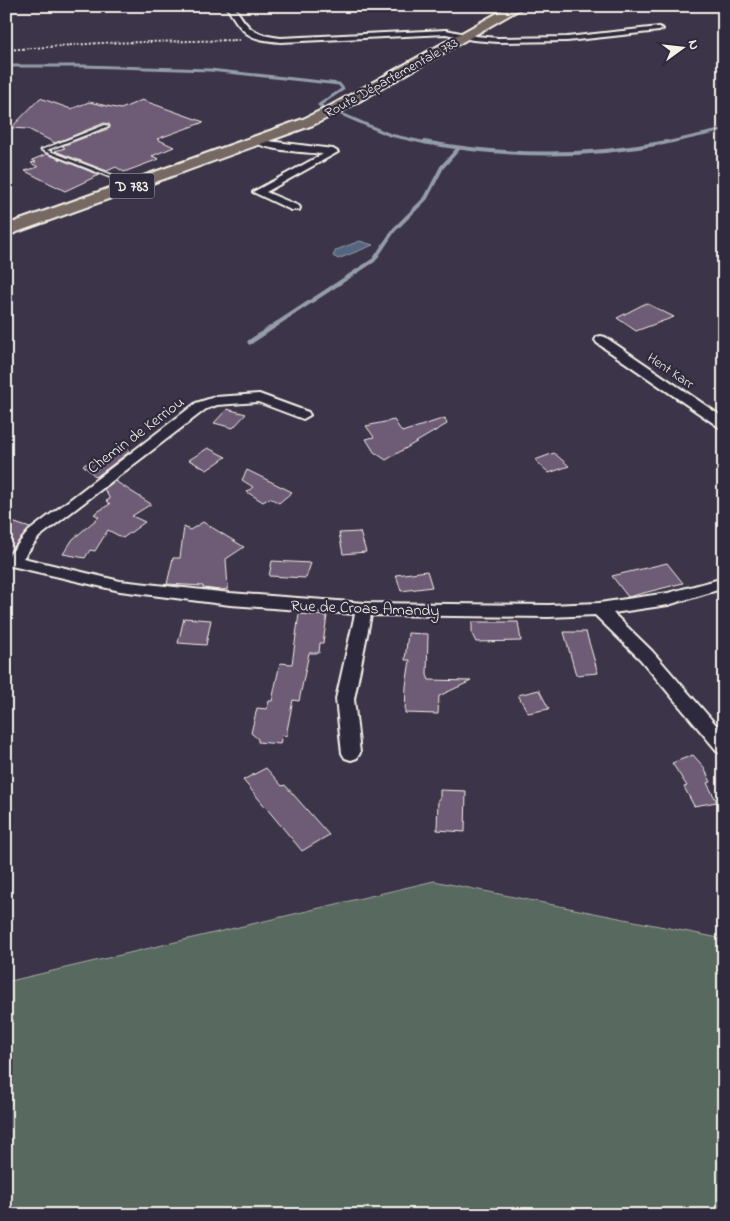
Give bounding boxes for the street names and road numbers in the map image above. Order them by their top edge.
street label: Route Départementale 783 [321,33,462,124]
road number: D 783 [110,174,154,198]
street label: Hent Karr [643,348,698,395]
street label: Chemin de Kerriou [83,391,190,480]
street label: Rue de Croas Amandy [290,594,440,624]

